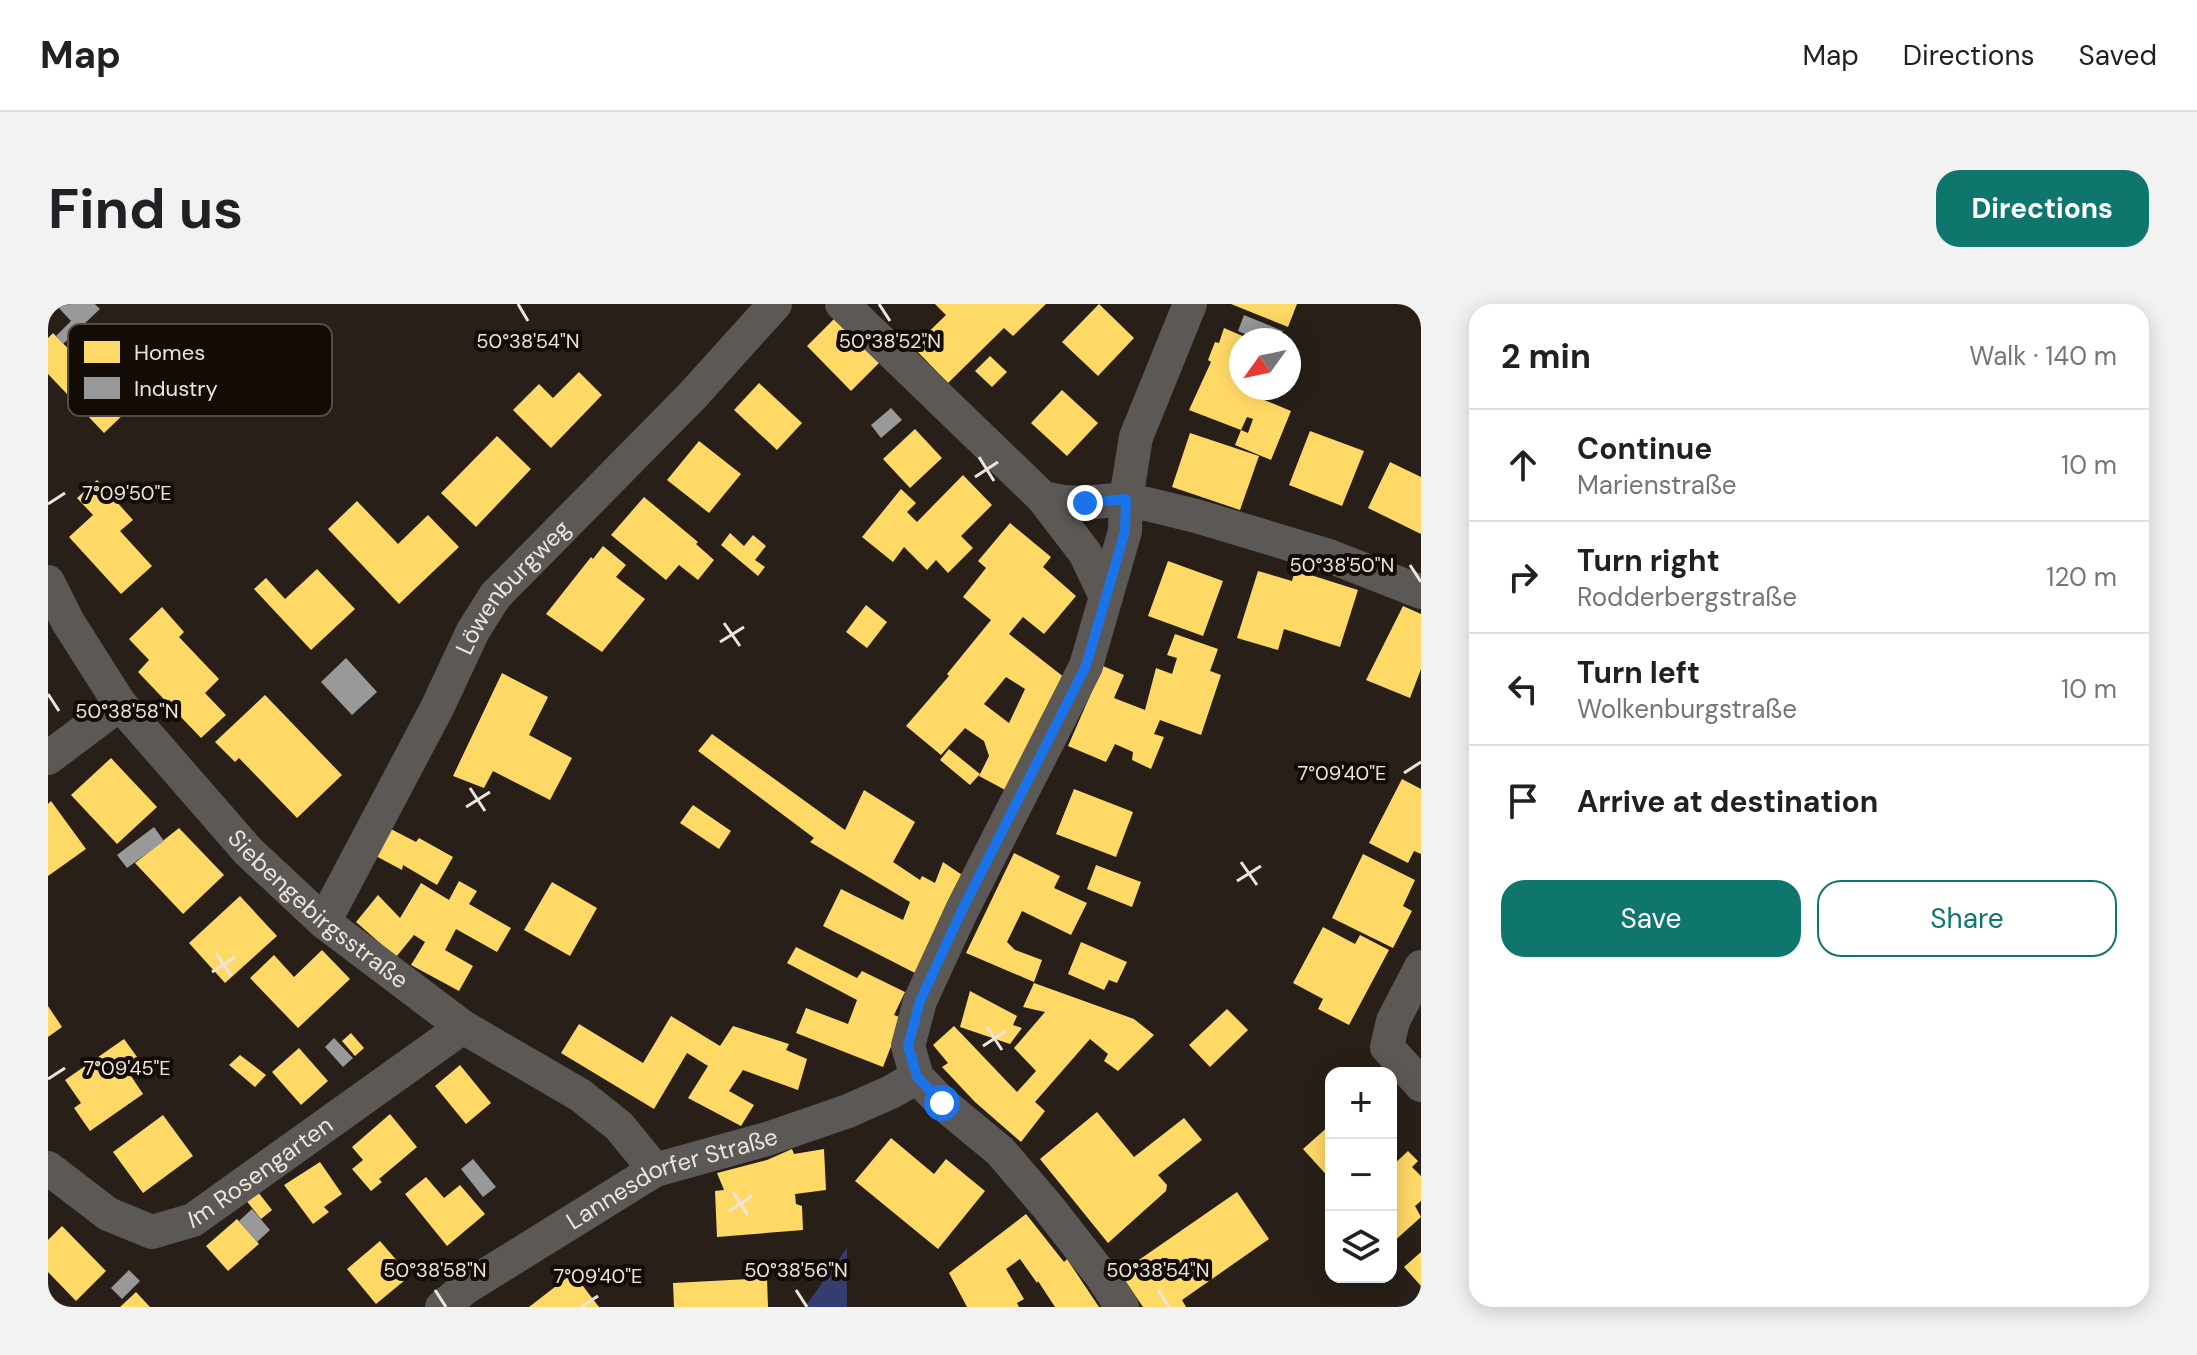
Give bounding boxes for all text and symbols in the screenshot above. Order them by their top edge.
text: Map [40,30,121,80]
text: Map [1802,37,1859,74]
text: Directions [1903,37,2035,74]
text: Saved [2079,37,2157,74]
button: Directions [1936,170,2149,247]
text: Find us [48,172,243,245]
legend [68,324,332,416]
text: 50°38'54"N [476,328,580,354]
text: 50°38'52"N [839,328,941,354]
north arrow [1229,328,1301,400]
text: 2 min [1501,334,1591,379]
text: Homes [134,338,205,367]
text: Walk · 140 m [1969,339,2117,373]
text: Industry [134,374,218,403]
text: Continue [1577,429,1712,468]
icon: ahead [1501,443,1545,487]
text: 10 m [2061,448,2117,482]
text: Marienstraße [1577,468,1737,502]
text: 7°09'50"E [82,480,172,506]
route end [1067,485,1103,521]
street label: Löwenburgweg [448,513,577,659]
text: Turn right [1577,541,1720,580]
text: 50°38'50"N [1290,552,1394,578]
icon: right [1501,555,1545,599]
text: 120 m [2046,560,2117,594]
text: Rodderbergstraße [1577,580,1797,614]
text: Turn left [1577,653,1700,692]
icon: left [1501,667,1545,711]
text: 10 m [2061,672,2117,706]
text: Wolkenburgstraße [1577,692,1797,726]
text: 50°38'58"N [75,698,179,724]
text: 7°09'40"E [1298,760,1386,786]
icon: arrive [1501,779,1545,823]
text: Arrive at destination [1577,782,1878,821]
street label: Siebengebirgsstraße [221,823,415,995]
button: Save [1501,880,1801,957]
button: Share [1817,880,2117,957]
text: 7°09'45"E [83,1055,171,1081]
map controls [1325,1067,1397,1283]
button: + [1325,1067,1397,1139]
route start [924,1085,960,1121]
street label: Im Rosengarten [185,1109,339,1236]
street label: Lannesdorfer Straße [560,1120,782,1236]
button: − [1325,1139,1397,1211]
button: layers [1325,1211,1397,1283]
text: 50°38'58"N [383,1257,487,1283]
text: 50°38'56"N [744,1257,848,1283]
text: 50°38'54"N [1106,1257,1210,1283]
text: 7°09'40"E [554,1263,642,1289]

